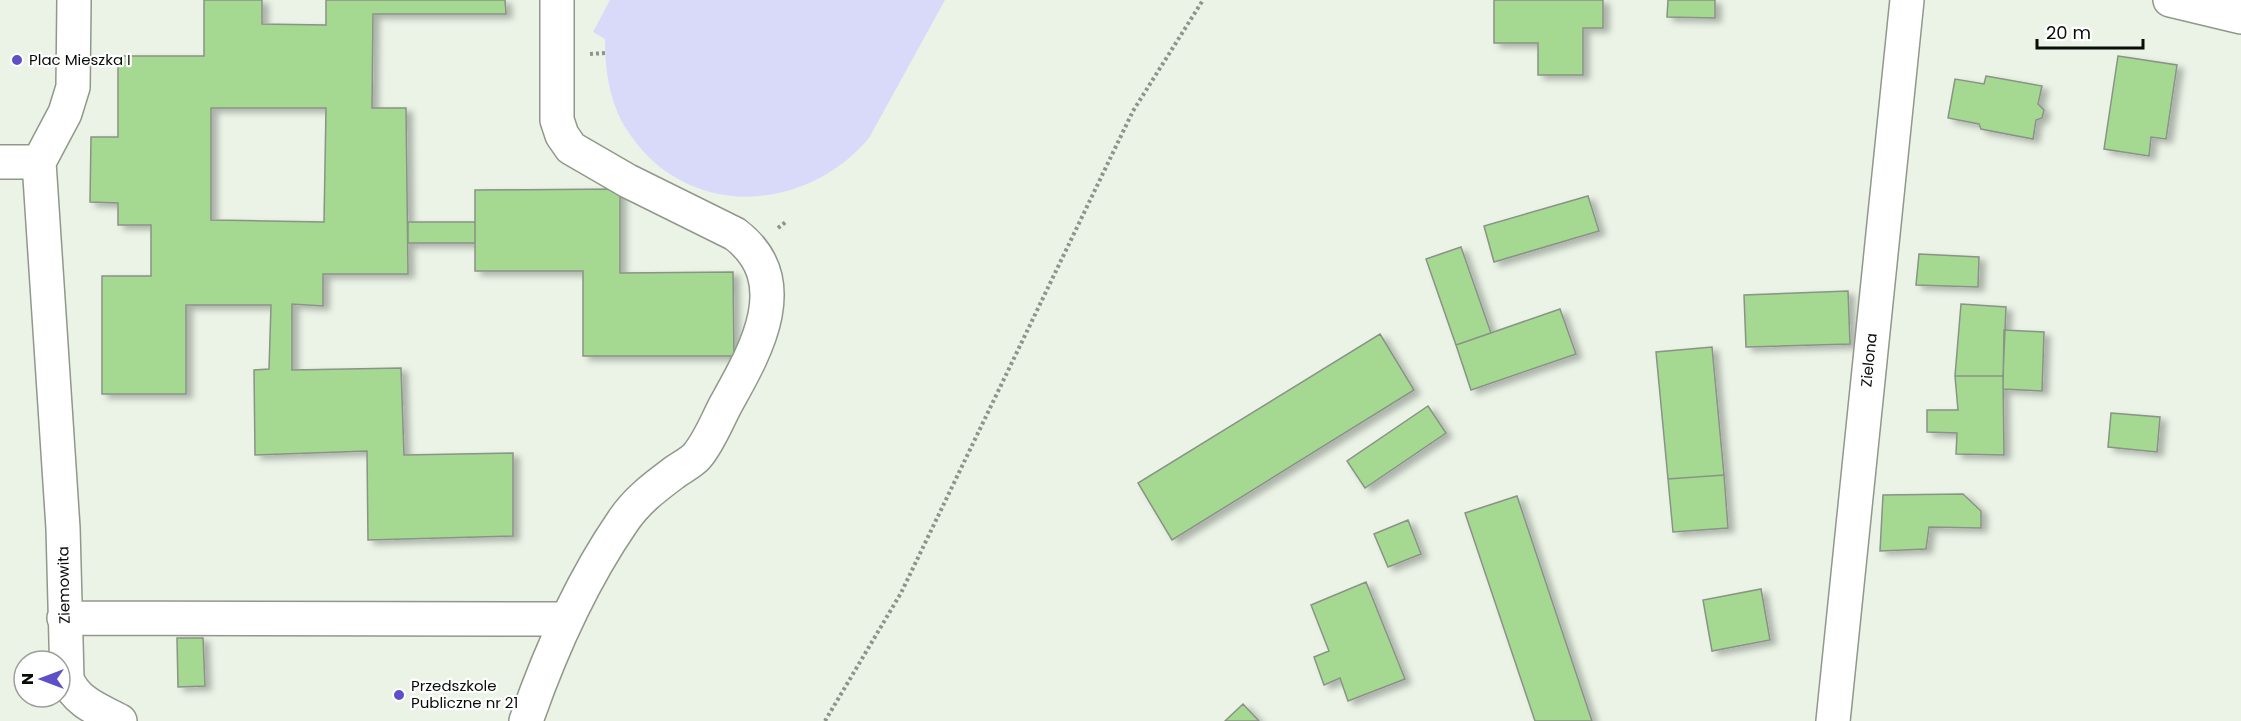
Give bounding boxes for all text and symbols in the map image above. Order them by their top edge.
scale bar [2037,12,2144,50]
text: 20 m [2046,20,2091,45]
place label: Plac Mieszka I [29,49,131,70]
marker: Plac Mieszka I [10,53,24,67]
street label: Zielona [1855,332,1882,388]
street label: Ziemowita [52,546,75,624]
north arrow [12,649,72,709]
text: N [16,673,39,685]
place label: Przedszkole Publiczne nr 21 [411,675,518,713]
marker: Przedszkole Publiczne nr 21 [392,688,406,702]

